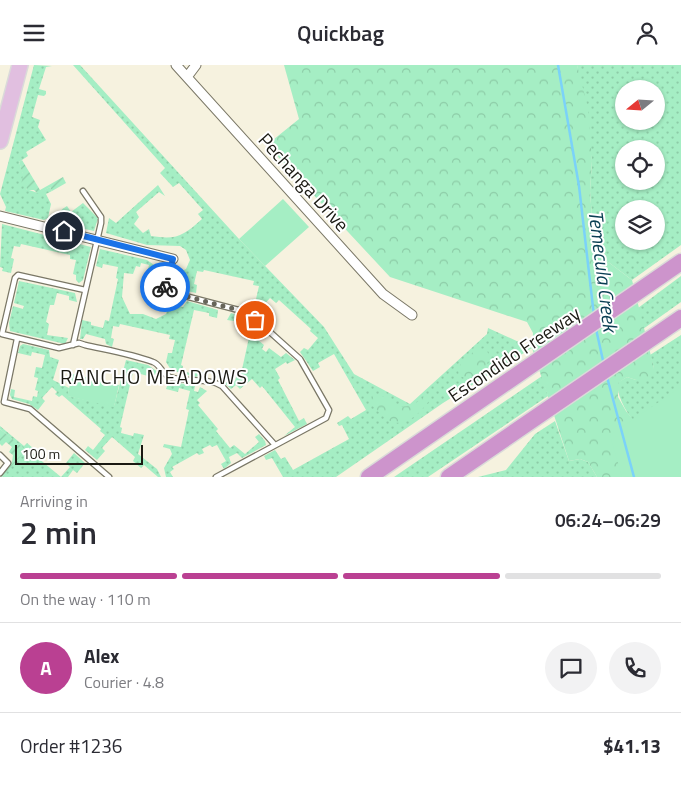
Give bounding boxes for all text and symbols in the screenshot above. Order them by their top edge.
text: Quickbag [297,16,384,50]
icon: menu [20,19,48,47]
icon: person [633,19,661,47]
north arrow [615,80,665,130]
map controls [615,80,665,250]
street label: Pechanga Drive [252,126,357,237]
button: locate [615,140,665,190]
button: layers [615,200,665,250]
water label: Temecula Creek [581,208,627,335]
pin [43,210,85,252]
icon: home [50,217,78,245]
courier [140,262,190,312]
icon: bike [151,273,179,301]
street label: Escondido Freeway [442,298,586,409]
pin [234,299,276,341]
icon: bag [241,306,269,334]
district label: RANCHO MEADOWS [60,361,248,392]
scale bar [15,442,142,465]
text: 100 m [22,443,60,464]
text: Arriving in [20,489,88,513]
text: 06:24–06:29 [555,505,661,534]
text: 2 min [20,508,97,556]
text: On the way · 110 m [20,587,151,611]
text: Alex [84,641,119,670]
button: chat [545,642,597,694]
button: phone [609,642,661,694]
text: A [40,653,52,682]
text: Courier · 4.8 [84,670,164,694]
text: Order #1236 [20,731,122,760]
text: $41.13 [603,731,661,760]

